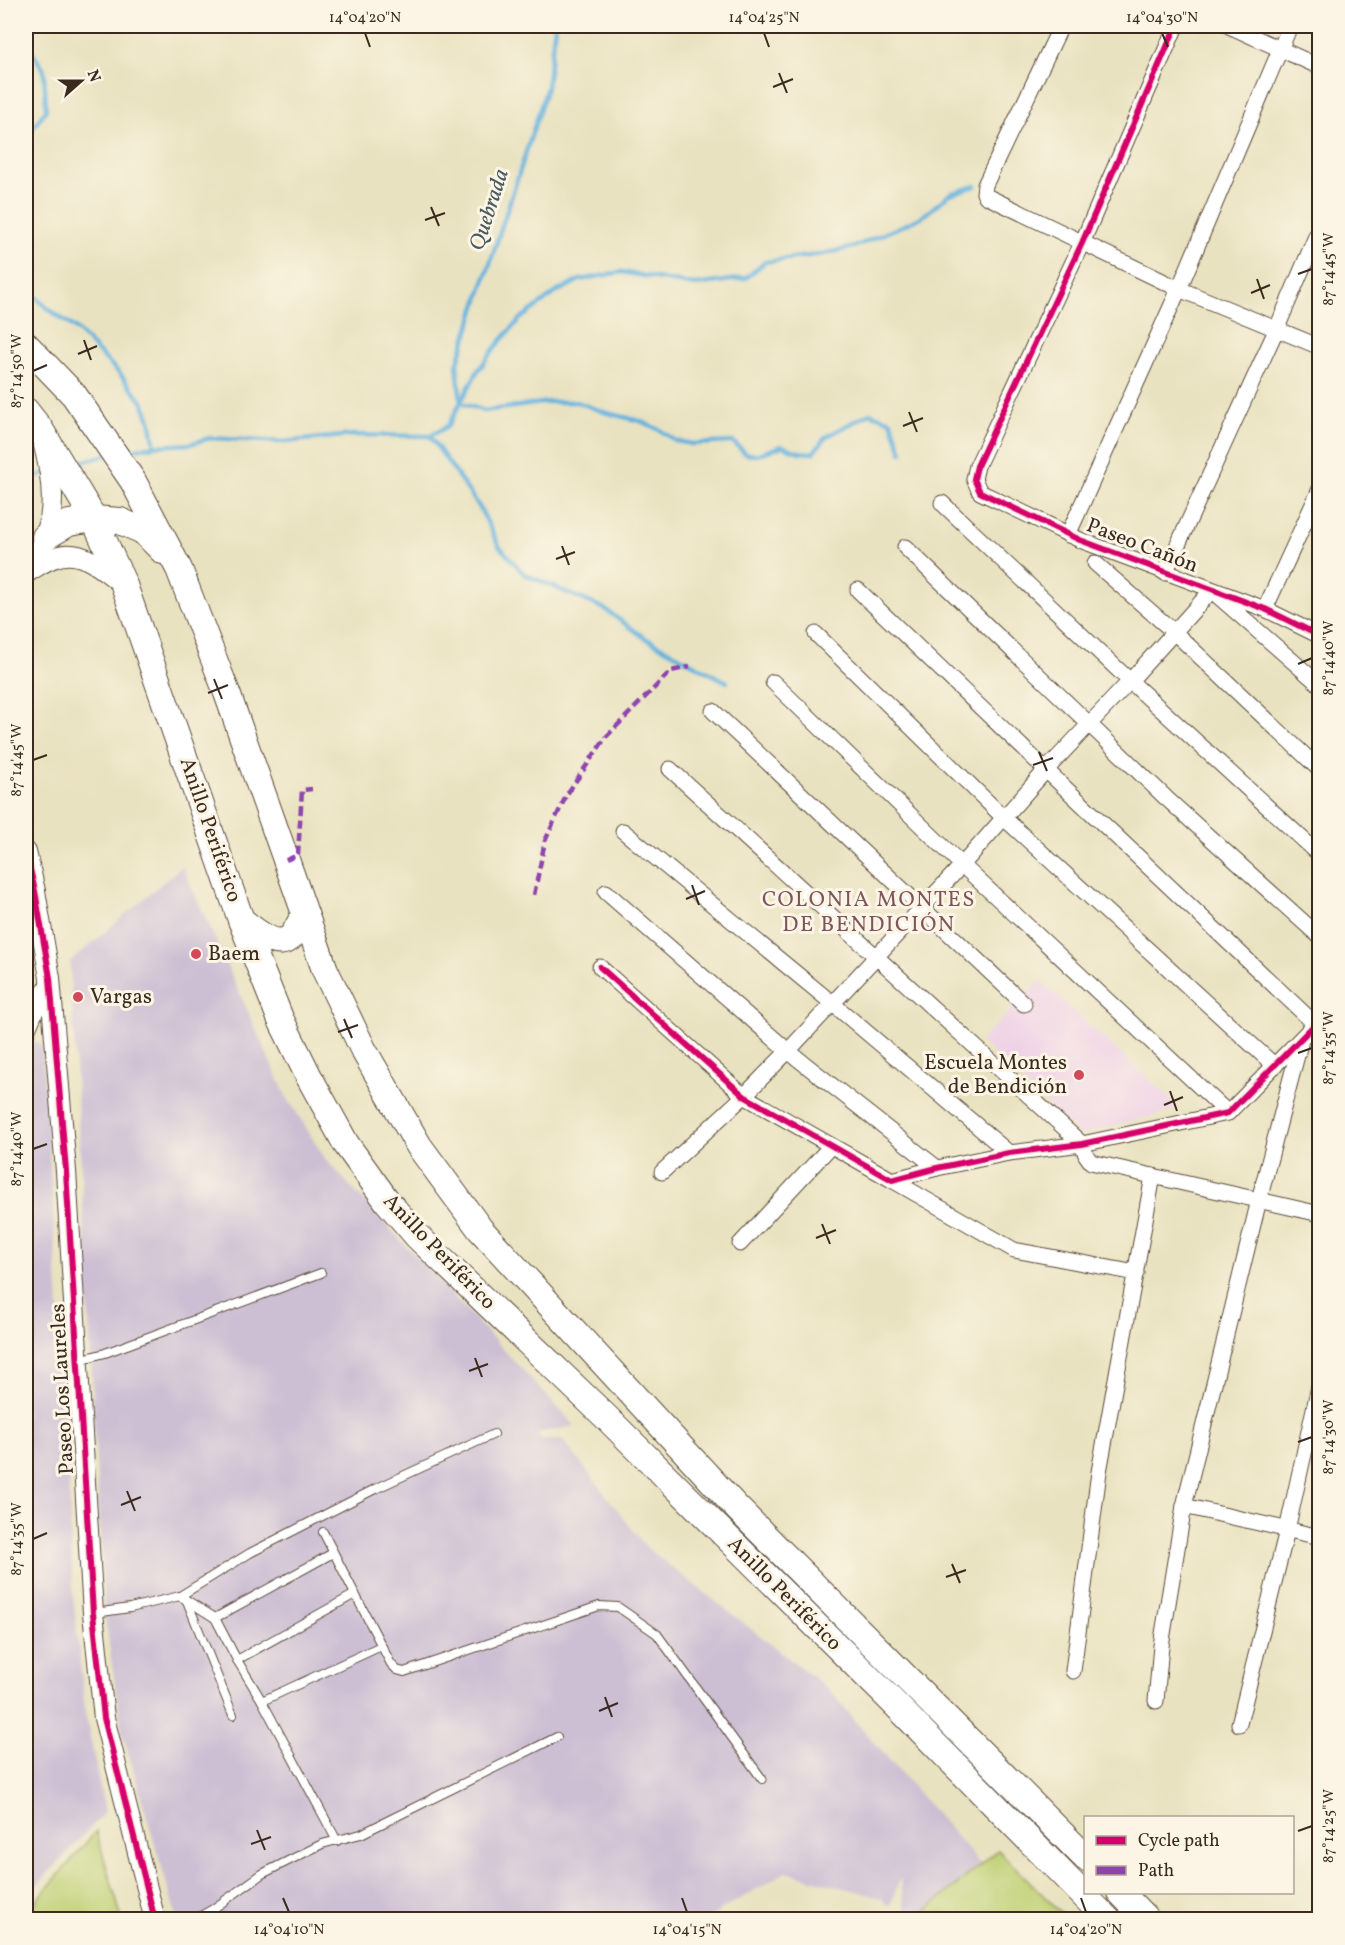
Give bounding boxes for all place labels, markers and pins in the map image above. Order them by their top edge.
place label: Baem [208,940,260,969]
marker: Baem [189,947,203,961]
place label: Vargas [90,983,152,1012]
marker: Vargas [71,990,85,1004]
place label: Escuela Montes de Bendición [924,1049,1067,1102]
marker: Escuela Montes de Bendición [1072,1068,1086,1082]

